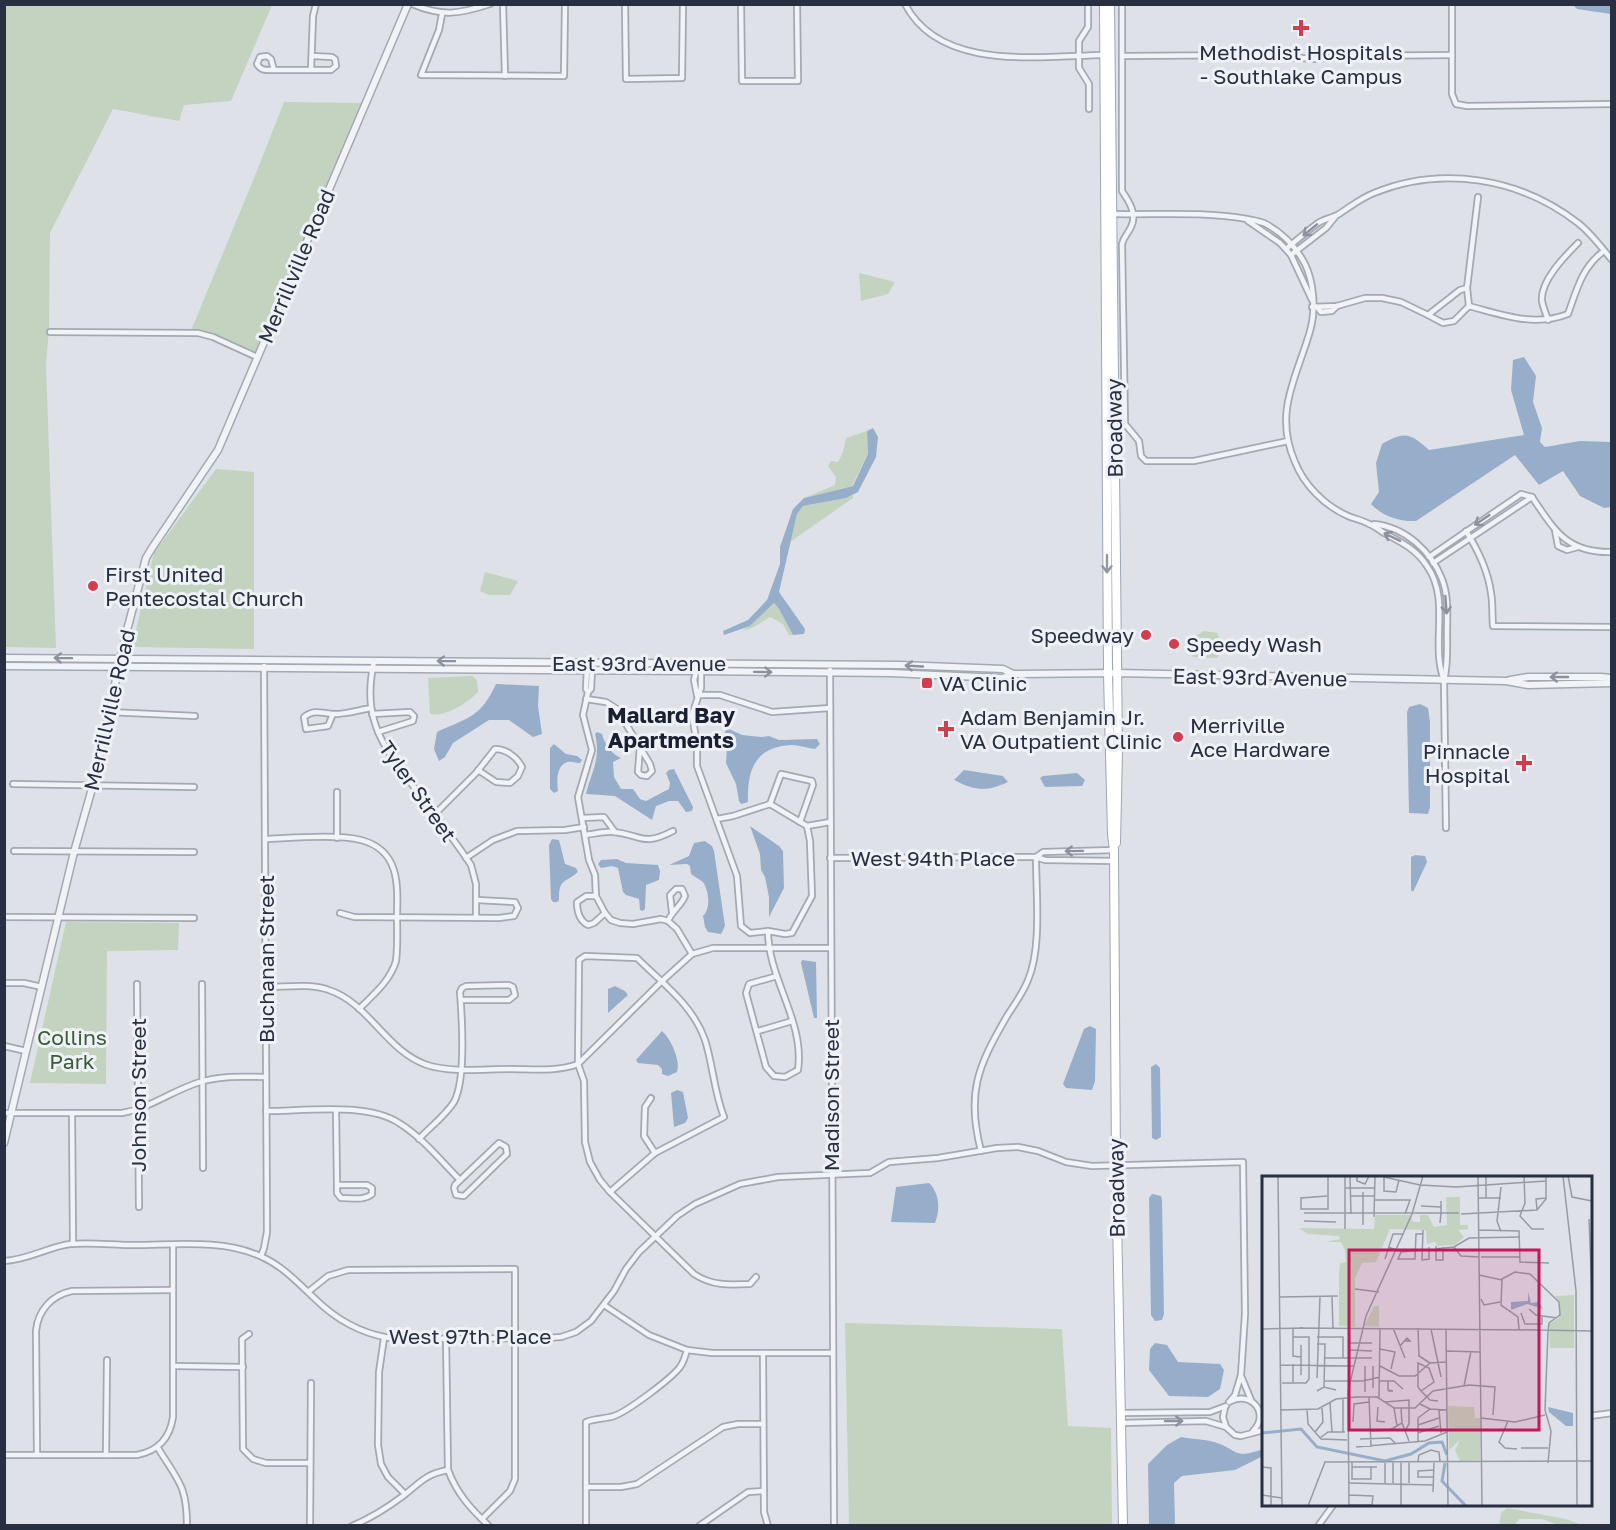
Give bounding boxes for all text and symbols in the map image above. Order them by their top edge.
marker: Methodist Hospitals - Southlake Campus [1292,19,1310,37]
place label: Methodist Hospitals - Southlake Campus [1199,39,1403,89]
street label: Merrillville Road [252,185,340,347]
one-way arrow [1303,223,1318,237]
street label: Broadway [1100,378,1128,478]
one-way arrow [1474,514,1491,526]
one-way arrow [1384,531,1402,543]
one-way arrow [1101,554,1113,574]
place label: First United Pentecostal Church [105,561,304,611]
marker: First United Pentecostal Church [86,579,100,593]
one-way arrow [1441,595,1452,615]
place label: Speedway [1031,622,1134,648]
street label: Merrillville Road [78,627,140,793]
marker: Speedway [1139,628,1153,642]
place label: Speedy Wash [1186,631,1322,657]
marker: Speedy Wash [1167,637,1181,651]
street label: East 93rd Avenue [552,650,726,676]
one-way arrow [53,653,73,664]
one-way arrow [437,655,457,667]
one-way arrow [905,660,925,671]
street label: East 93rd Avenue [1173,662,1347,692]
one-way arrow [753,666,773,678]
place label: VA Clinic [939,670,1027,696]
one-way arrow [1549,671,1569,683]
marker: VA Clinic [920,676,934,690]
district label: Mallard Bay Apartments [607,701,735,753]
place label: Adam Benjamin Jr. VA Outpatient Clinic [960,704,1162,754]
place label: Merriville Ace Hardware [1190,712,1330,762]
marker: Adam Benjamin Jr. VA Outpatient Clinic [937,720,955,738]
marker: Merriville Ace Hardware [1171,730,1185,744]
street label: Tyler Street [374,735,462,847]
place label: Pinnacle Hospital [1423,738,1510,788]
marker: Pinnacle Hospital [1515,754,1533,772]
street label: West 94th Place [851,845,1015,871]
one-way arrow [1065,845,1085,857]
street label: Buchanan Street [253,875,279,1043]
street label: Johnson Street [125,1018,151,1172]
street label: Madison Street [818,1019,844,1171]
park label: Collins Park [37,1024,107,1074]
street label: Broadway [1102,1138,1130,1238]
inset map [1262,1176,1592,1506]
street label: West 97th Place [389,1323,551,1349]
one-way arrow [1163,1415,1183,1427]

